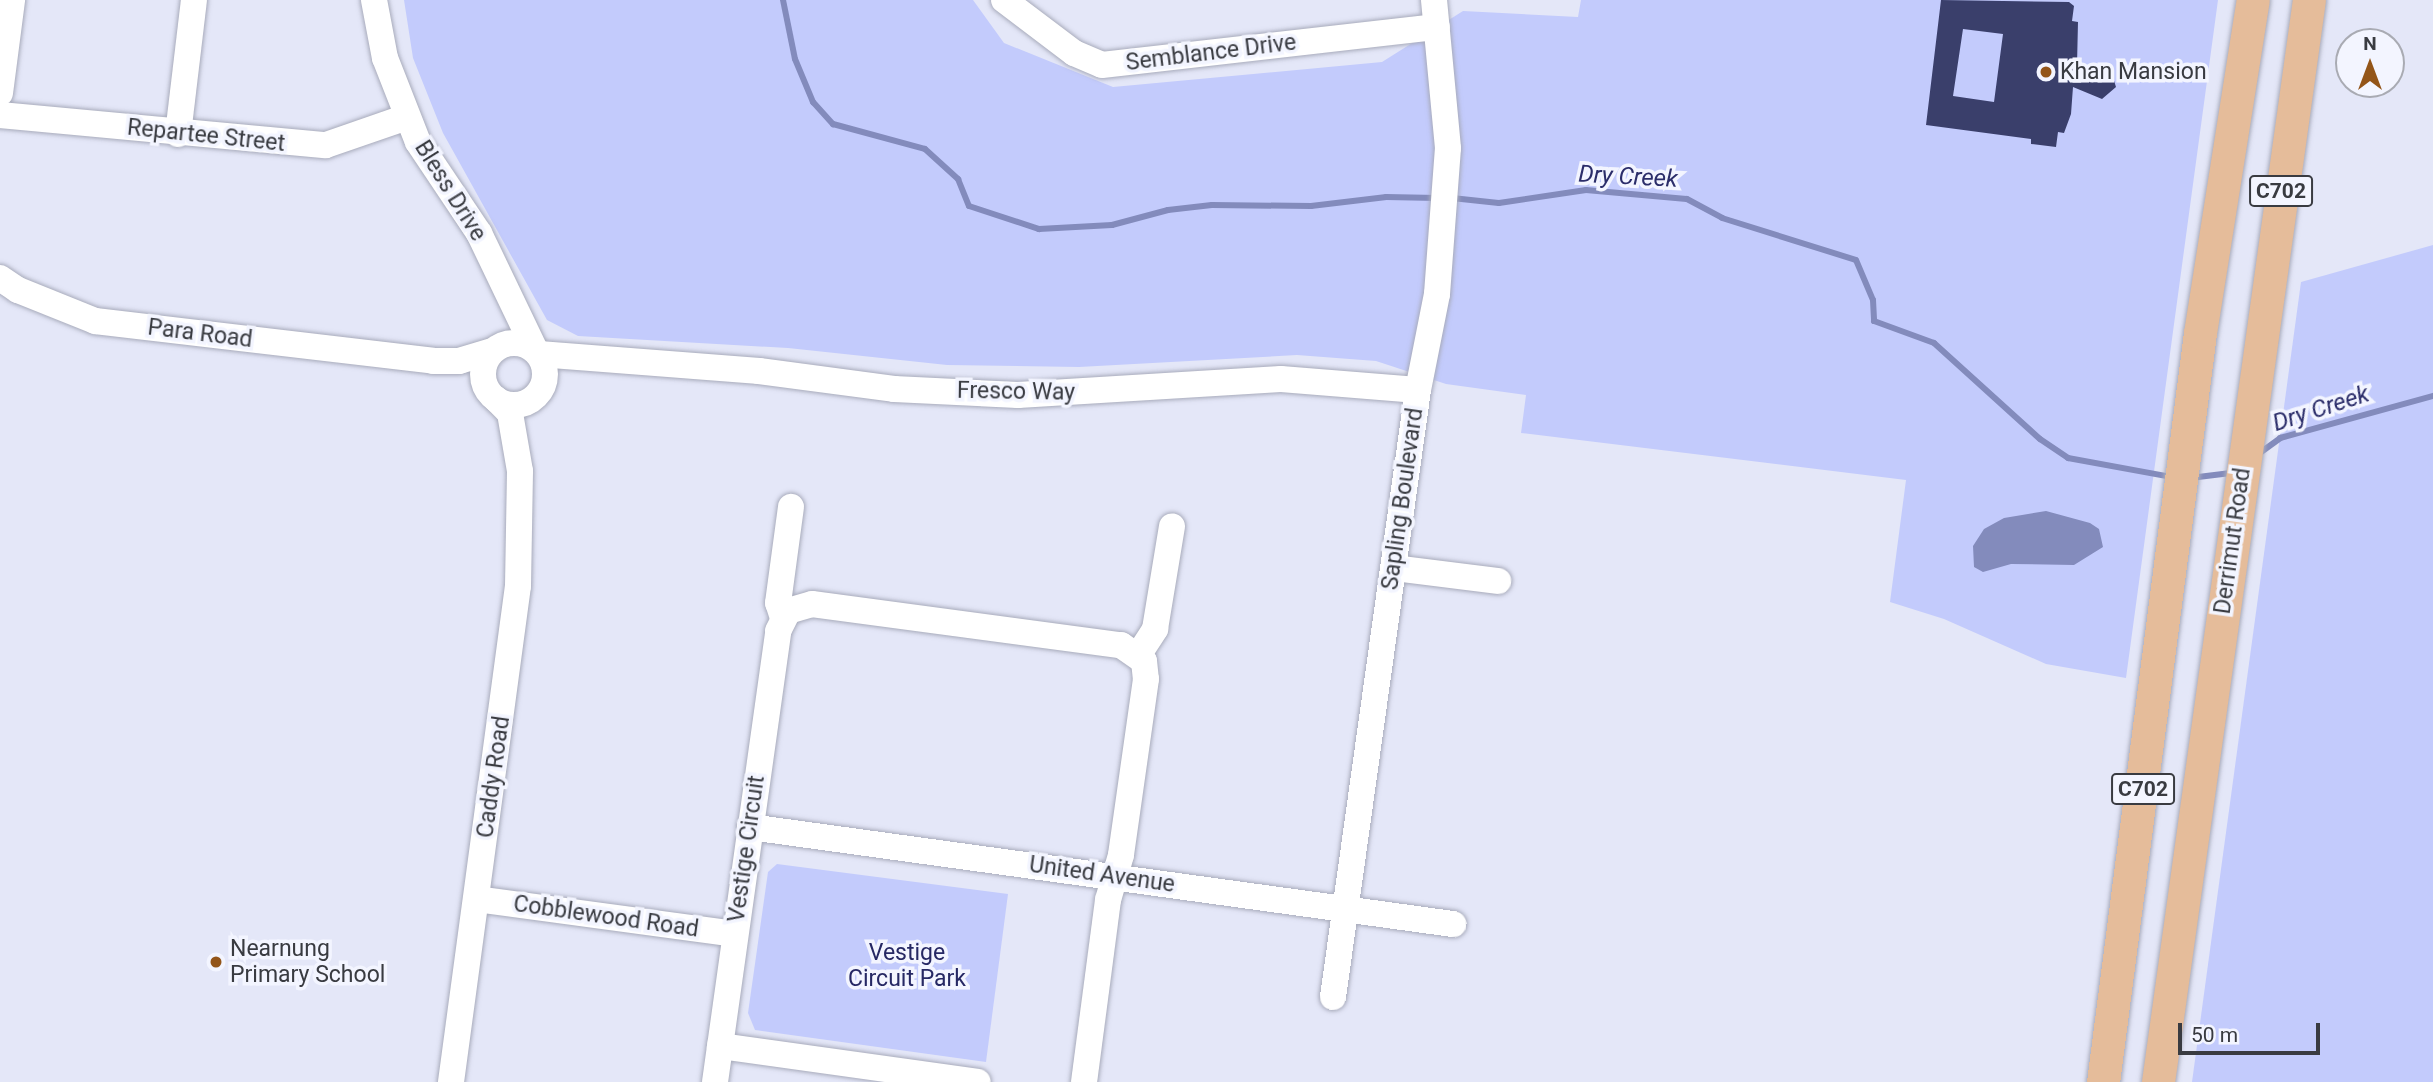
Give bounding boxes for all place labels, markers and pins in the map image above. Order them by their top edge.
place label: Khan Mansion [2060,58,2207,86]
marker: Khan Mansion [2038,64,2054,80]
place label: Nearnung Primary School [230,935,385,989]
marker: Nearnung Primary School [208,954,224,970]

